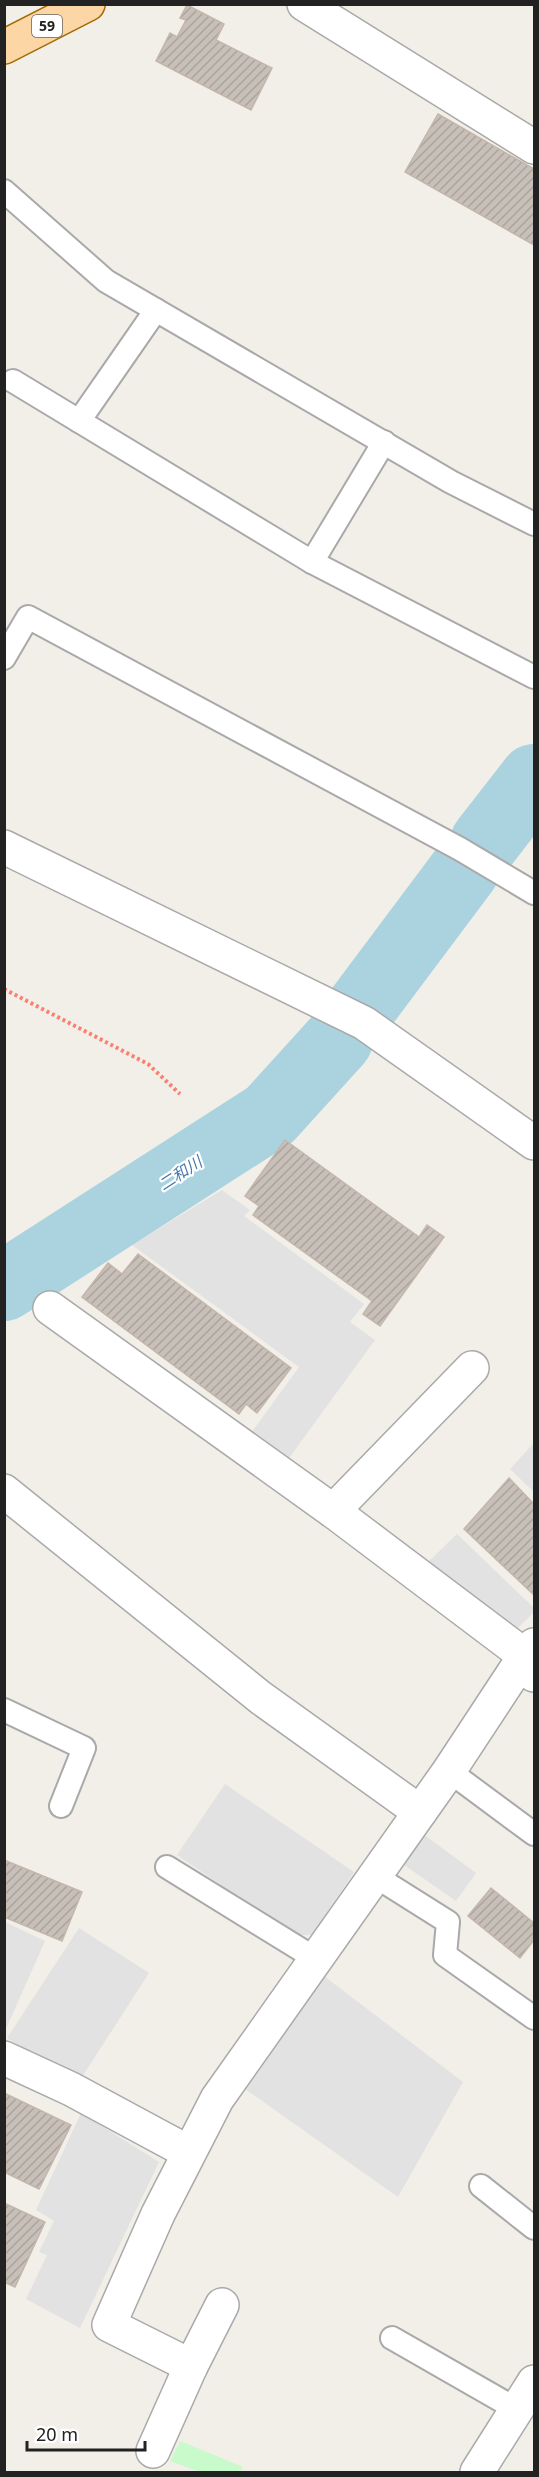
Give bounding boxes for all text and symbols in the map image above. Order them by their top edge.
road number: 59 [32,15,62,37]
water label: 二和川 [154,1150,208,1195]
scale bar [27,2414,146,2452]
text: 20 m [36,2422,78,2446]

